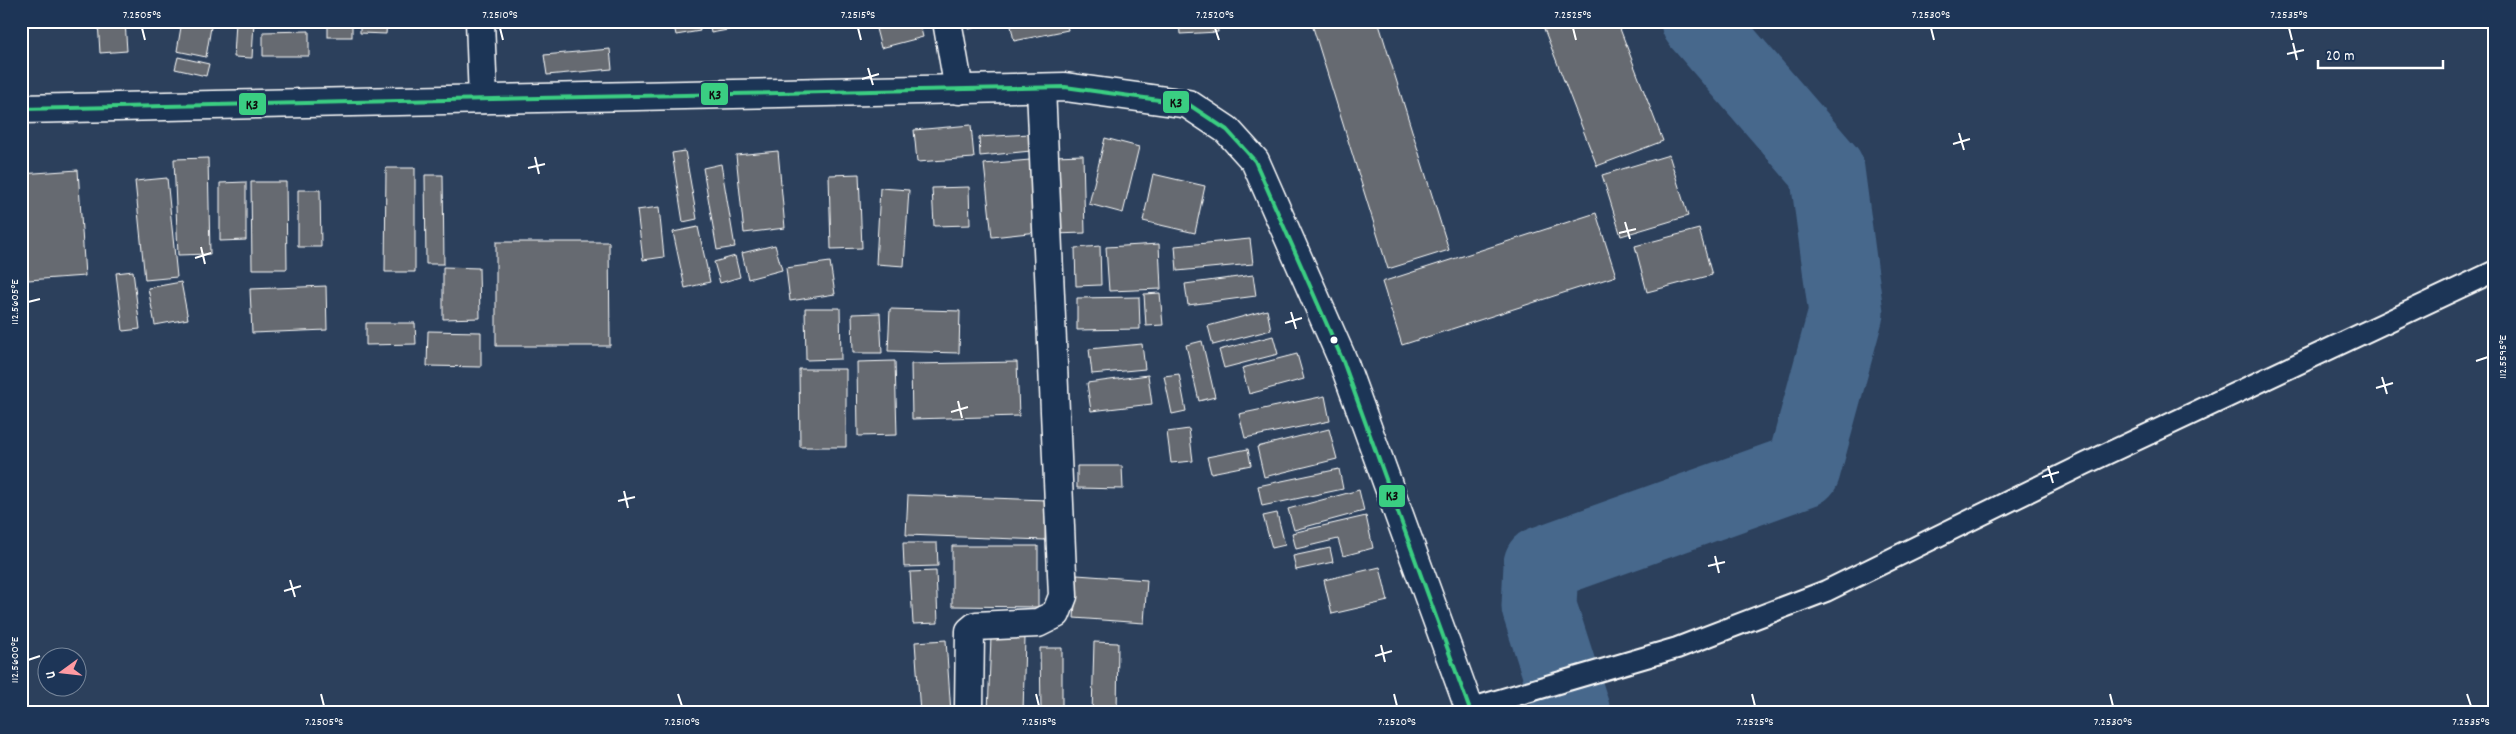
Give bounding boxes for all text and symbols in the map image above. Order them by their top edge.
text: 7.2505°S [123,7,161,24]
text: 7.2510°S [482,7,518,24]
text: 7.2515°S [841,7,875,24]
text: 7.2520°S [1196,7,1234,24]
text: 7.2525°S [1554,7,1592,24]
text: 7.2530°S [1912,7,1950,24]
text: 7.2535°S [2270,7,2308,24]
scale bar [2318,38,2444,70]
text: 20 m [2326,46,2354,68]
line badge: K3 [700,82,729,106]
text: K3 [709,86,721,106]
line badge: K3 [1162,90,1190,114]
line badge: K3 [238,92,267,116]
text: K3 [1170,94,1182,114]
text: K3 [246,96,258,116]
text: 112.5605°E [7,279,24,325]
text: 112.5595°E [2495,334,2512,379]
unlabelled marker [1329,335,1339,345]
line badge: K3 [1378,484,1406,508]
text: K3 [1386,487,1398,507]
text: 112.5600°E [7,636,24,683]
north arrow [38,646,88,696]
text: U [41,669,62,681]
text: 7.2505°S [305,714,343,731]
text: 7.2510°S [664,714,700,731]
text: 7.2515°S [1022,714,1056,731]
text: 7.2520°S [1378,714,1416,731]
text: 7.2525°S [1736,714,1774,731]
text: 7.2530°S [2094,714,2132,731]
text: 7.2535°S [2452,714,2490,731]

